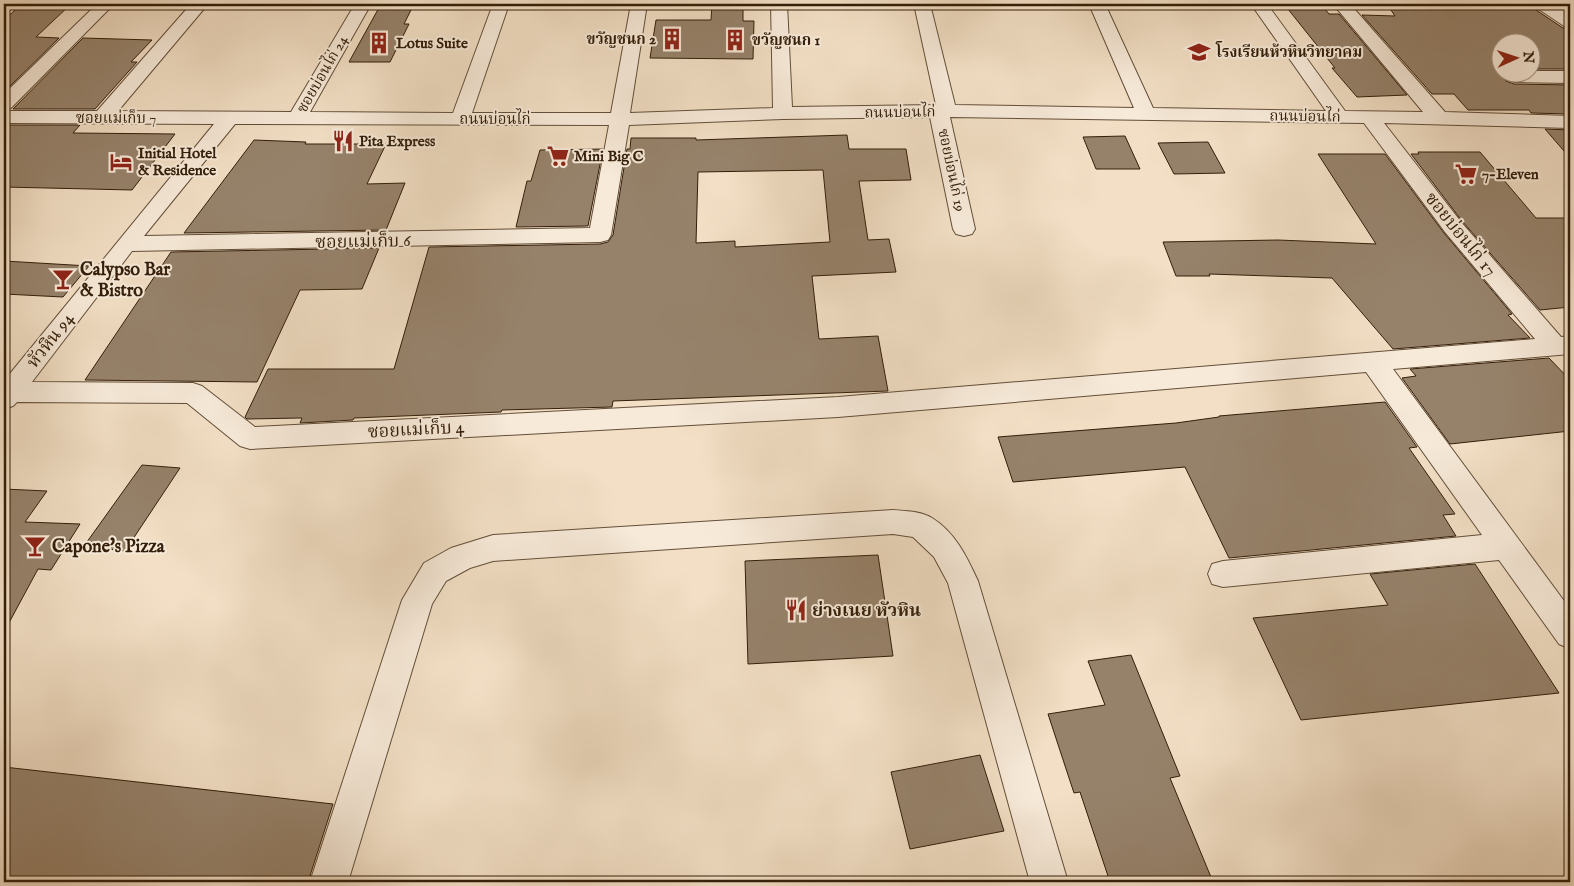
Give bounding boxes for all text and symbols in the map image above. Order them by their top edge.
building icon: ขวัญชนก 2 [659,26,685,52]
building icon: ขวัญชนก 1 [722,27,748,53]
street label: ซอยบ่อนไก่ 24 [291,30,353,117]
building icon: Lotus Suite [366,30,392,56]
place label: ขวัญชนก 2 [586,30,656,49]
place label: ขวัญชนก 1 [752,31,821,50]
north arrow [1492,32,1542,82]
place label: Lotus Suite [396,34,468,53]
school or university icon: โรงเรียนห้วหินวิทยาคม [1186,39,1212,65]
place label: โรงเรียนห้วหินวิทยาคม [1215,41,1362,62]
text: N [1519,50,1537,64]
street label: ถนนบ่อนไก่ [864,100,936,123]
street label: ถนนบ่อนไก่ [1269,104,1341,127]
street label: ถนนบ่อนไก่ [459,108,531,129]
street label: ซอยแม่เก็บ 7 [76,109,156,128]
street label: ซอยบ่อนไก่ 19 [933,126,972,213]
restaurant icon: Pita Express [330,128,356,154]
place label: Pita Express [359,132,436,151]
supermarket icon: Mini Big C [545,143,571,169]
place label: Initial Hotel & Residence [138,144,217,180]
place label: Mini Big C [574,147,644,166]
hotel icon: Initial Hotel & Residence [108,149,134,175]
supermarket icon: 7-Eleven [1453,161,1479,187]
place label: 7-Eleven [1482,165,1539,184]
street label: ซอยบ่อนไก่ 17 [1419,187,1502,282]
street label: ซอยแม่เก็บ 6 [315,230,411,255]
place label: Calypso Bar & Bistro [80,259,171,303]
bar icon: Calypso Bar & Bistro [50,266,76,292]
street label: หัวหิน 94 [22,308,80,373]
street label: ซอยแม่เก็บ 4 [367,416,465,445]
bar icon: Capone's Pizza [22,533,48,559]
place label: Capone's Pizza [52,536,166,559]
restaurant icon: ย่างเนย หัวหิน [783,597,809,623]
place label: ย่างเนย หัวหิน [812,600,921,623]

